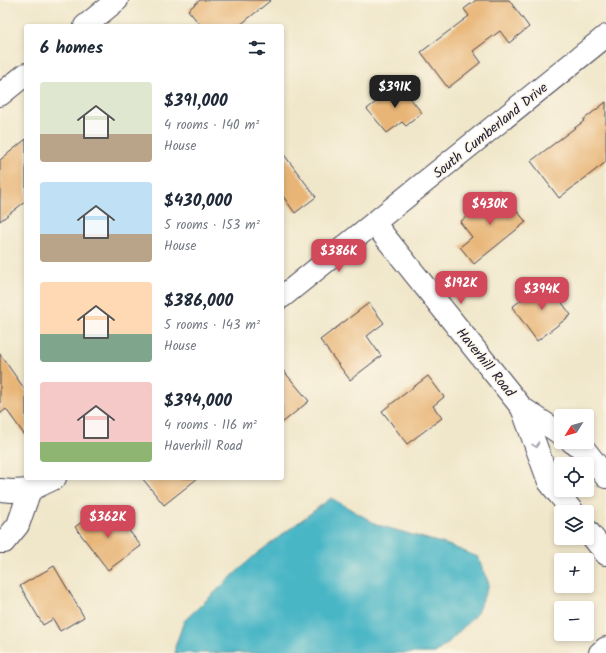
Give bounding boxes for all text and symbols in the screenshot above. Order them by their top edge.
text: 6 homes [40,35,103,62]
icon: filters [246,37,268,59]
pin: $391K [367,75,423,109]
text: $391K [378,77,412,98]
street label: South Cumberland Drive [428,77,554,184]
text: $391,000 [164,88,228,115]
icon: home [72,98,120,146]
text: 4 rooms · 140 m² [164,115,259,136]
text: House [164,136,196,157]
text: $430,000 [164,188,232,215]
pin: $430K [462,192,518,226]
text: $430K [472,194,508,215]
icon: home [72,198,120,246]
text: 5 rooms · 153 m² [164,215,260,236]
text: House [164,236,196,257]
pin: $386K [311,239,367,273]
text: $386K [320,241,358,262]
pin: $192K [433,271,489,305]
text: $192K [444,273,478,294]
pin: $394K [514,277,570,311]
text: $394K [524,279,560,300]
text: $386,000 [164,288,233,315]
icon: home [72,298,120,346]
text: 5 rooms · 143 m² [164,315,260,336]
street label: Haverhill Road [450,323,521,403]
text: House [164,336,196,357]
text: $394,000 [164,388,232,415]
icon: home [72,398,120,446]
north arrow [554,409,594,449]
map controls [554,409,594,641]
text: 4 rooms · 116 m² [164,415,257,436]
text: Haverhill Road [164,436,242,457]
one-way arrow [531,441,539,448]
button: locate [554,457,594,497]
pin: $362K [80,505,136,539]
button: layers [554,505,594,545]
text: $362K [89,507,127,528]
button: + [554,553,594,593]
button: − [554,601,594,641]

